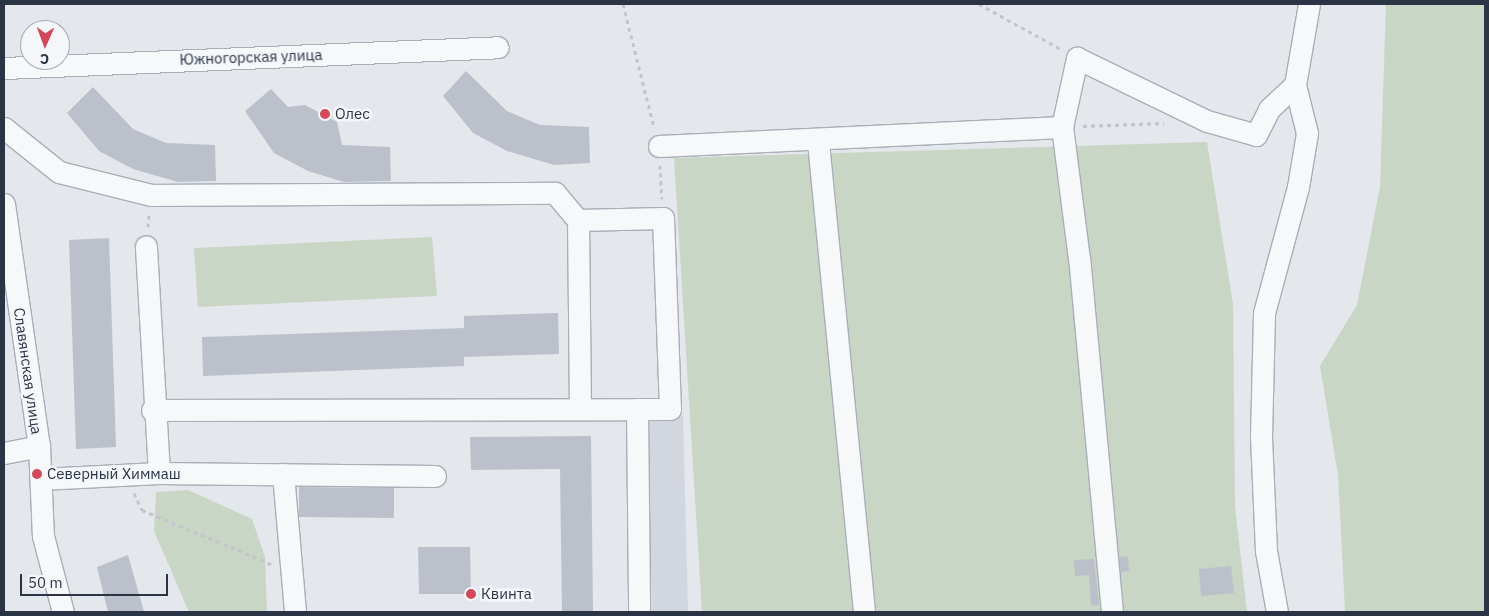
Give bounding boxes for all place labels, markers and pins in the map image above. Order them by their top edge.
place label: Олес [335,105,370,123]
marker: Олес [319,108,331,120]
place label: Северный Химмаш [47,465,181,483]
marker: Северный Химмаш [31,468,43,480]
place label: Квинта [481,585,532,603]
marker: Квинта [465,588,477,600]

